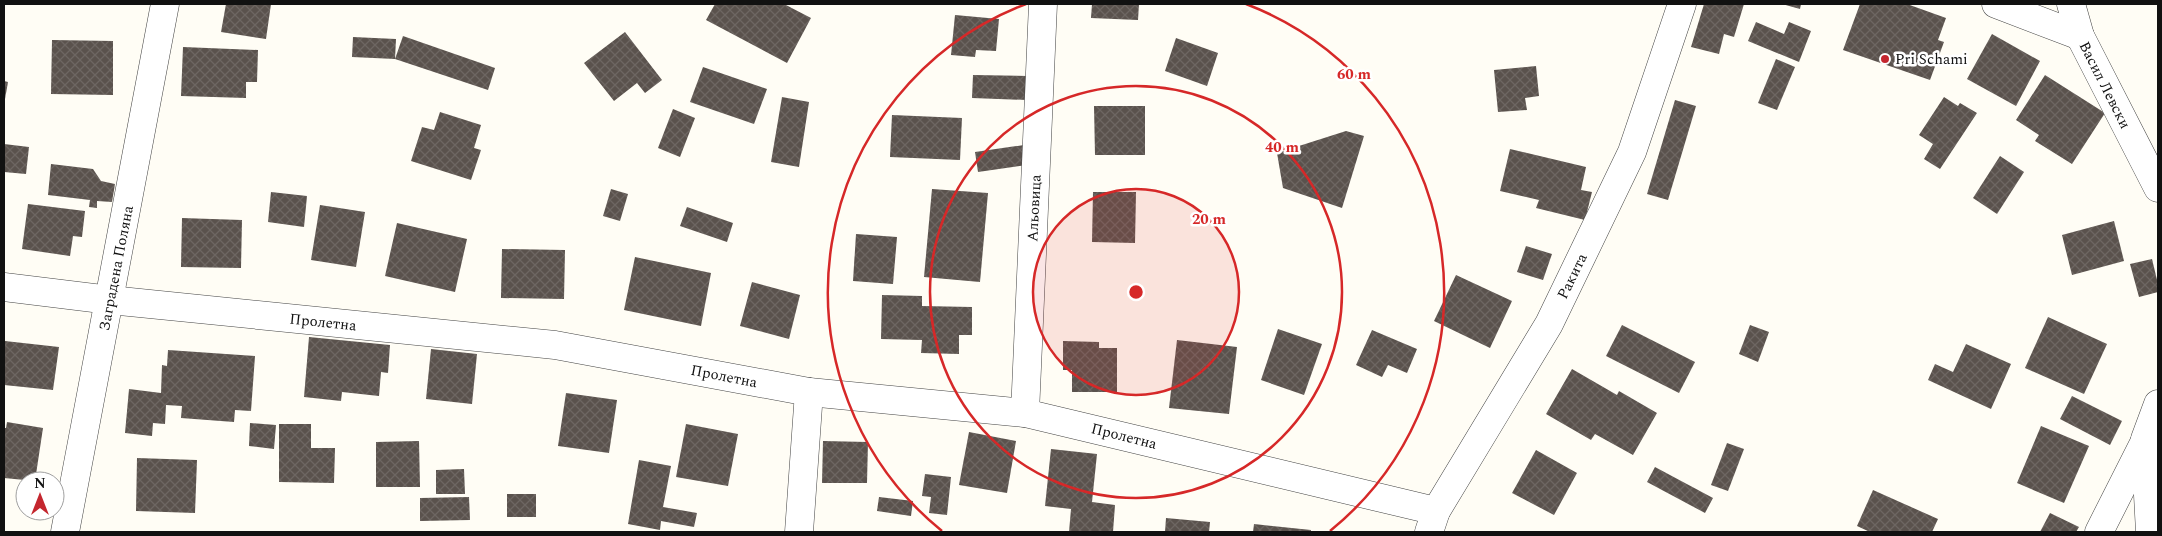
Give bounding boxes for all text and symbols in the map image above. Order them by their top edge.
street label: Васил Левски [2073,38,2136,133]
place label: Pri Schami [1895,48,1968,71]
marker: Pri Schami [1879,53,1891,65]
text: 60 m [1337,63,1372,86]
text: 40 m [1265,136,1300,159]
street label: Альовица [1021,173,1048,242]
street label: Заградена Поляна [93,203,140,333]
text: 20 m [1192,208,1227,231]
street label: Ракита [1551,249,1594,303]
centre of rings [1127,283,1145,301]
street label: Пролетна [288,308,358,338]
street label: Пролетна [689,359,760,394]
street label: Пролетна [1088,417,1160,456]
north arrow [15,471,65,521]
text: N [34,473,46,494]

